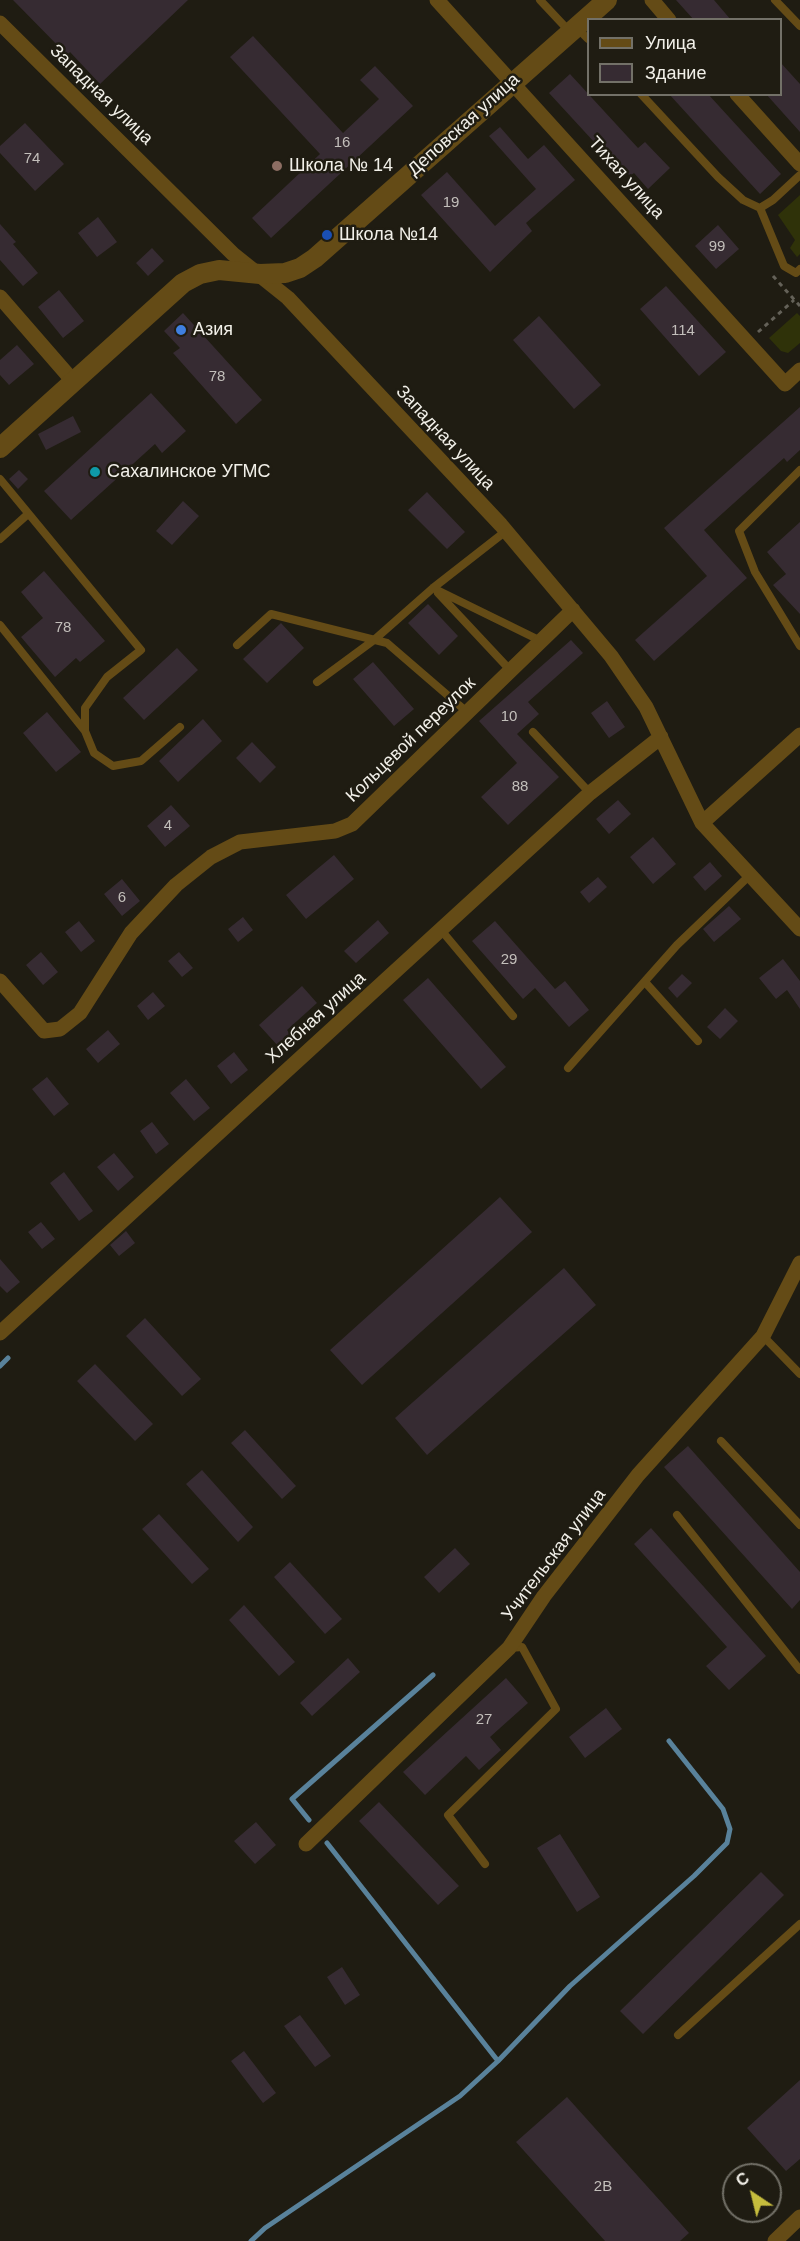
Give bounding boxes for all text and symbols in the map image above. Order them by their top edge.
legend [587,18,782,96]
text: Улица [645,33,696,53]
street label: Западная улица [45,40,157,150]
text: Здание [645,63,706,83]
street label: Деповская улица [404,69,524,181]
street label: Тихая улица [583,132,669,224]
house number: 16 [334,134,350,152]
house number: 74 [24,150,40,168]
place label: Школа № 14 [289,155,393,177]
marker: Школа № 14 [270,159,284,173]
house number: 19 [443,194,459,212]
place label: Школа №14 [339,224,438,246]
marker: Школа №14 [320,228,334,242]
house number: 99 [709,238,725,256]
place label: Азия [193,319,233,341]
house number: 114 [671,322,695,340]
marker: Азия [174,323,188,337]
house number: 78 [209,368,225,386]
street label: Западная улица [391,381,499,495]
place label: Сахалинское УГМС [107,461,270,483]
marker: Сахалинское УГМС [88,465,102,479]
house number: 78 [55,619,71,637]
street label: Кольцевой переулок [342,673,480,807]
house number: 10 [501,708,517,726]
house number: 88 [512,778,528,796]
house number: 4 [164,817,172,835]
house number: 6 [118,889,126,907]
house number: 29 [501,951,517,969]
street label: Хлебная улица [262,968,370,1068]
street label: Учительская улица [497,1485,611,1625]
house number: 27 [476,1711,492,1729]
north arrow [722,2163,782,2223]
text: С [733,2169,752,2190]
house number: 2В [594,2178,612,2196]

